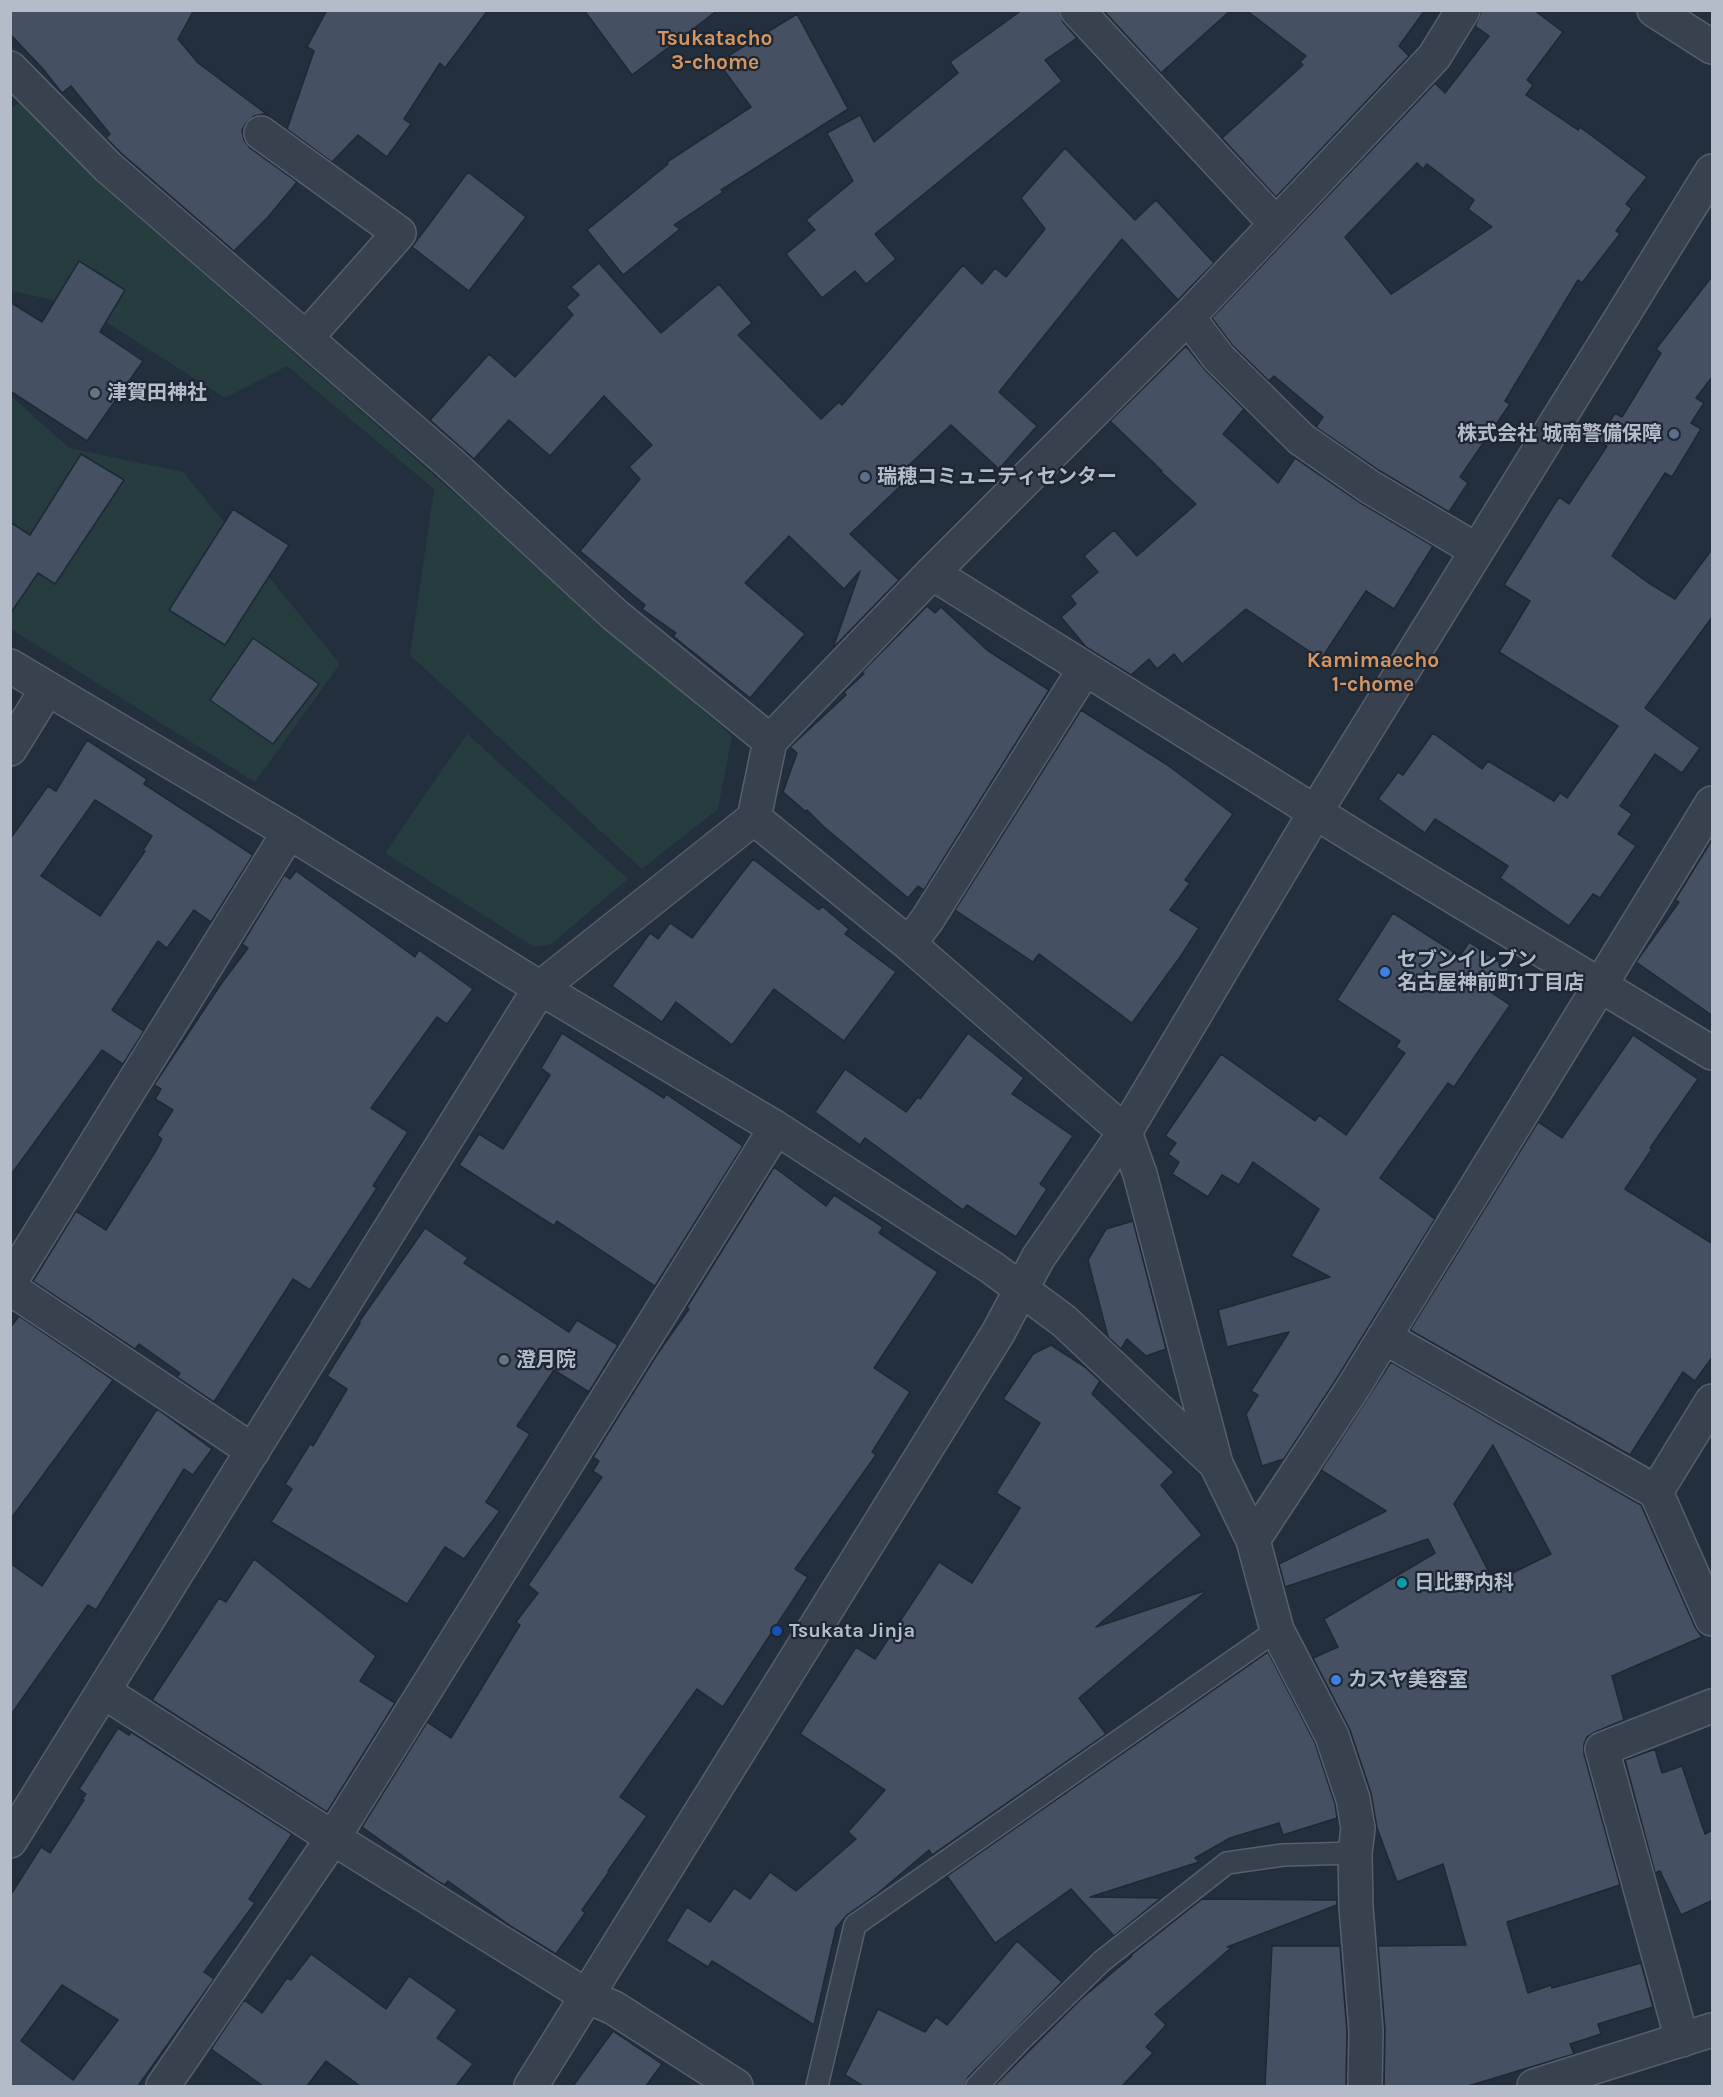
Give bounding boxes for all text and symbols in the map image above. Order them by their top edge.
district label: Tsukatacho 3-chome [658,26,772,76]
place label: 津賀田神社 [107,381,207,405]
marker: 津賀田神社 [88,386,102,400]
place label: 株式会社 城南警備保障 [1457,422,1662,446]
marker: 株式会社 城南警備保障 [1667,427,1681,441]
place label: 瑞穂コミュニティセンター [877,465,1117,489]
marker: 瑞穂コミュニティセンター [858,470,872,484]
district label: Kamimaecho 1-chome [1307,648,1439,698]
place label: セブンイレブン 名古屋神前町1丁目店 [1397,948,1584,995]
marker: セブンイレブン 名古屋神前町1丁目店 [1378,965,1392,979]
place label: 澄月院 [516,1348,576,1372]
marker: 澄月院 [497,1353,511,1367]
place label: 日比野内科 [1414,1571,1514,1595]
marker: 日比野内科 [1395,1576,1409,1590]
place label: Tsukata Jinja [789,1619,915,1643]
marker: Tsukata Jinja [770,1624,784,1638]
place label: カスヤ美容室 [1348,1668,1468,1692]
marker: カスヤ美容室 [1329,1673,1343,1687]

